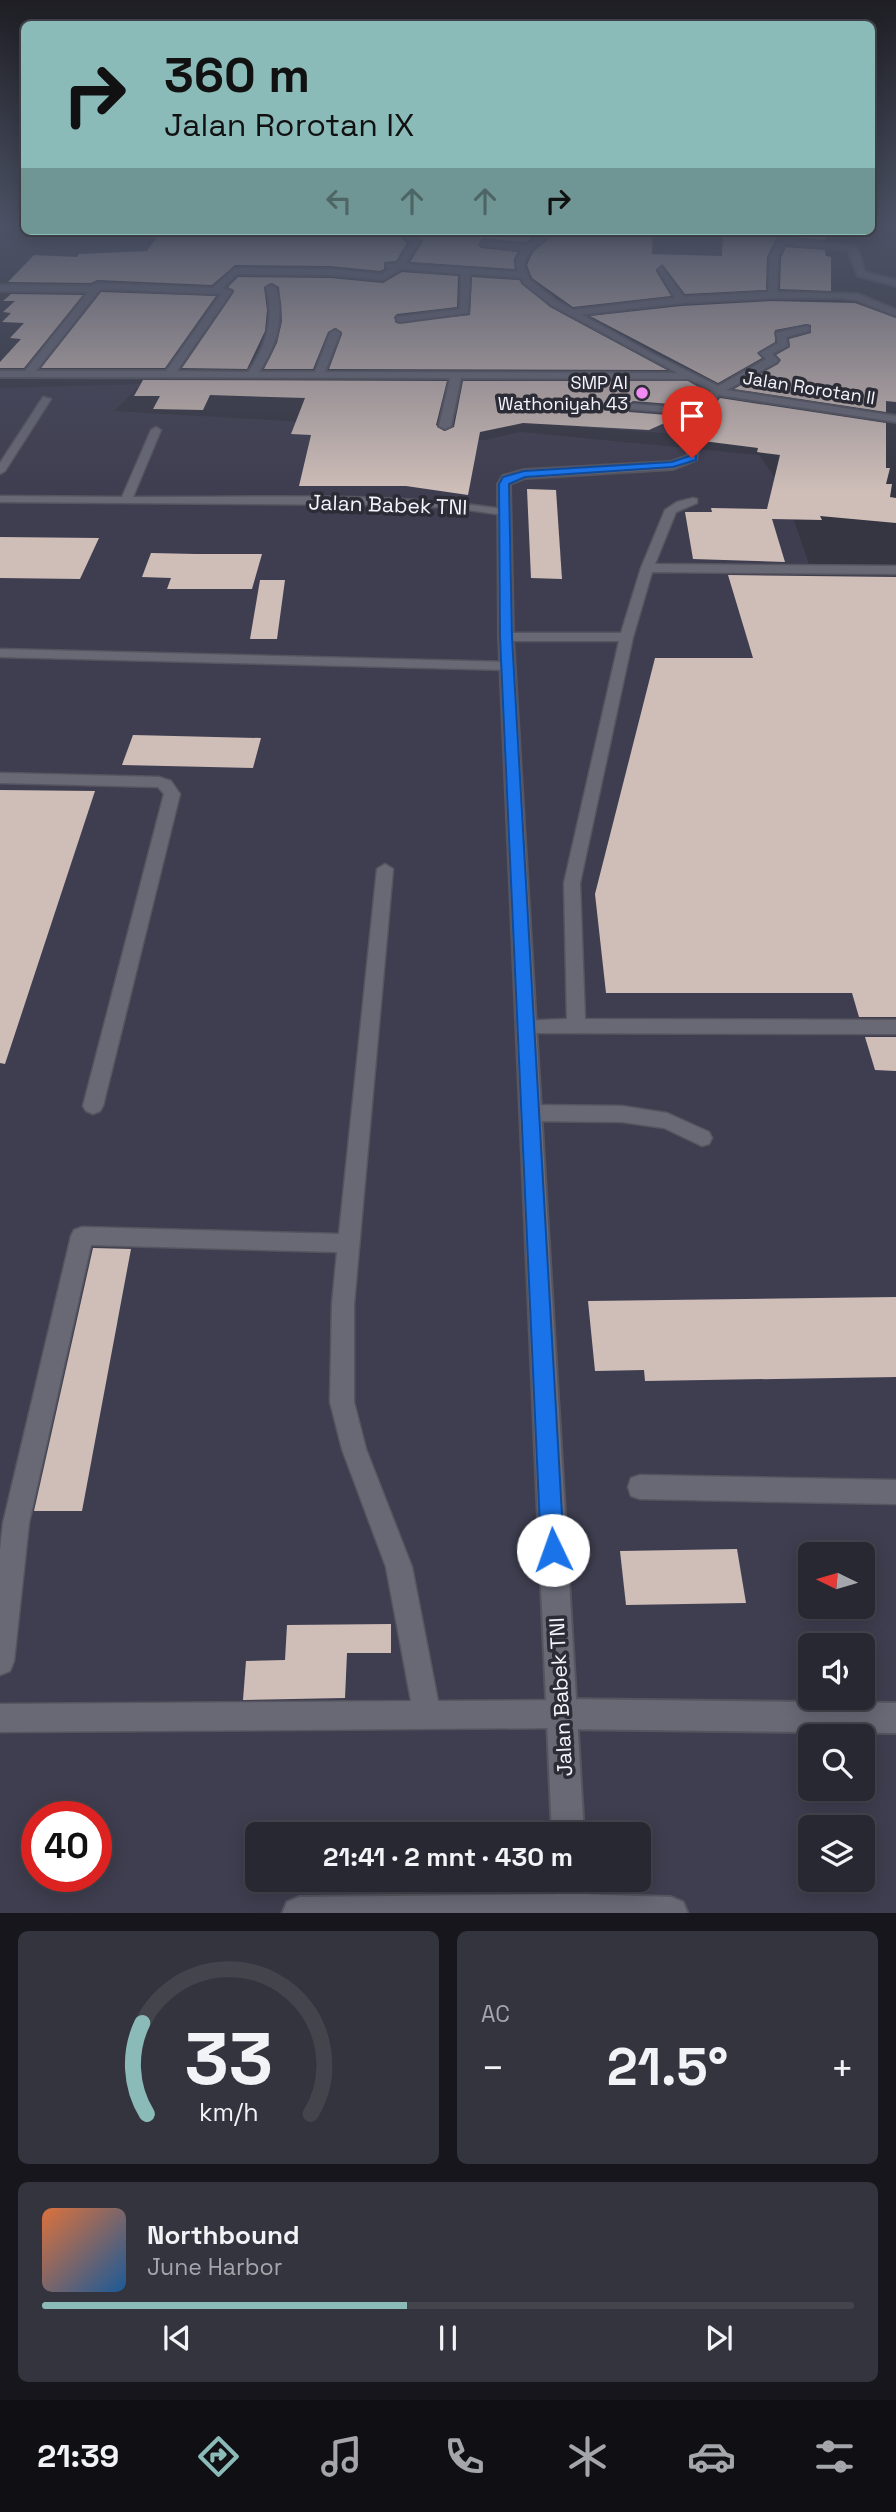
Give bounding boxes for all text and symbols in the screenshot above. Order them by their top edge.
text: 360 m [164,44,310,106]
icon: right [49,49,140,140]
text: Jalan Rorotan IX [164,105,414,145]
icon: left [320,182,358,220]
icon: ahead [393,182,431,220]
icon: ahead [466,182,504,220]
icon: right [539,182,577,220]
street label: Jalan Rorotan II [741,366,877,409]
place label: SMP Al Wathoniyah 43 [498,371,628,415]
marker: SMP Al Wathoniyah 43 [634,385,650,401]
pin [662,386,722,458]
icon: arrive [673,397,711,435]
street label: Jalan Babek TNI [308,488,468,521]
position arrow [516,1513,590,1587]
north arrow [798,1542,875,1619]
map controls [798,1542,875,1892]
street label: Jalan Babek TNI [543,1617,578,1777]
button: sound [798,1633,875,1710]
button: search [798,1724,875,1801]
speed limit sign: 40 [21,1801,112,1892]
button: layers [798,1815,875,1892]
text: 21:41 · 2 mnt · 430 m [323,1840,573,1874]
text: AC [481,1999,510,2029]
text: 33 [184,2012,273,2105]
text: 21.5° [607,2034,728,2100]
text: − [481,2044,505,2092]
text: + [830,2044,854,2092]
text: km/h [199,2095,258,2127]
text: Northbound [147,2218,300,2252]
text: June Harbor [147,2252,282,2282]
icon: previous [158,2319,196,2357]
icon: pause [429,2319,467,2357]
icon: next [700,2319,738,2357]
icon: directions [194,2432,243,2481]
icon: music [317,2432,366,2481]
icon: phone [440,2432,489,2481]
icon: climate [563,2432,612,2481]
icon: car [687,2432,736,2481]
icon: filters [810,2432,859,2481]
text: 21:39 [37,2436,119,2476]

